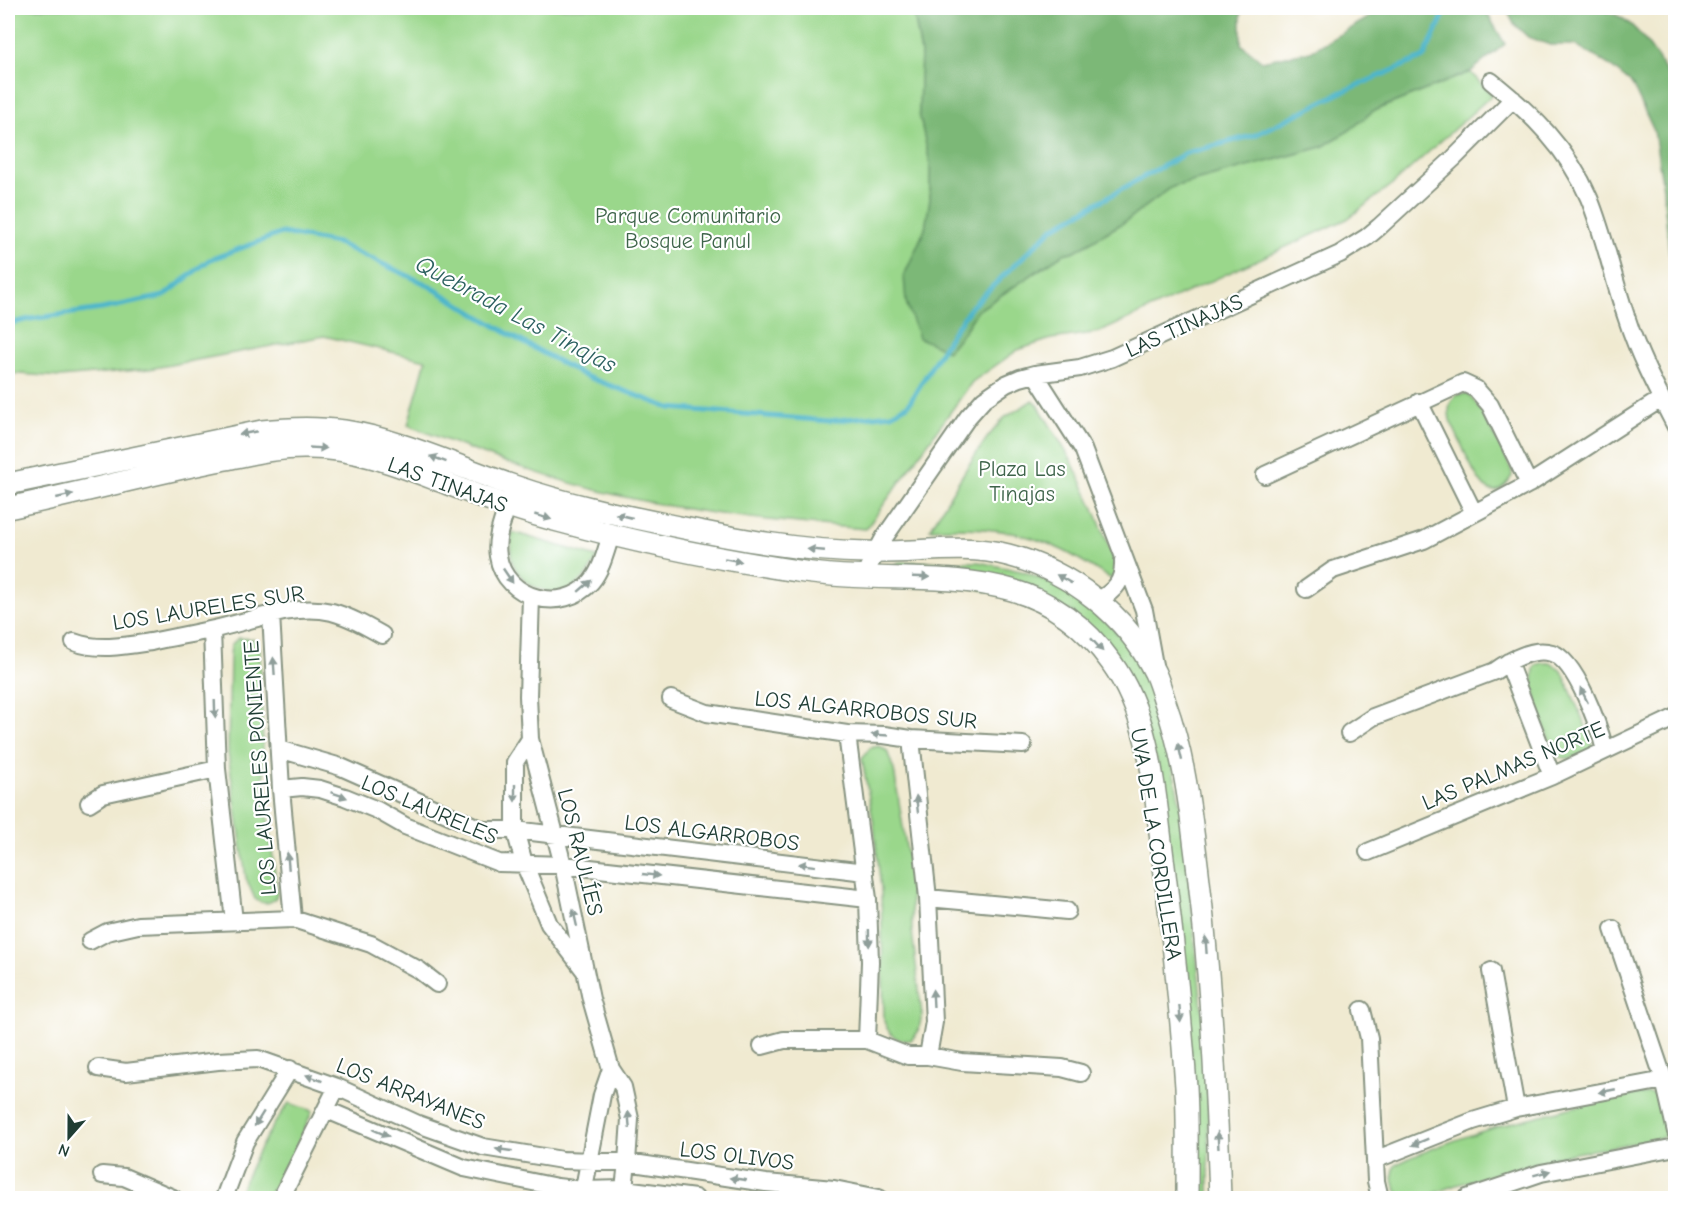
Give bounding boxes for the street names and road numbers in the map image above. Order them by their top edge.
street label: LAS TINAJAS [1122,288,1247,363]
street label: LAS TINAJAS [384,451,511,519]
street label: LOS LAURELES SUR [111,580,306,636]
street label: LOS LAURELES PONIENTE [238,640,282,896]
street label: LOS ALGARROBOS SUR [753,685,978,735]
street label: LAS PALMAS NORTE [1418,716,1609,816]
street label: UVA DE LA CORDILLERA [1125,726,1187,963]
street label: LOS LAURELES [357,769,502,850]
street label: LOS RAULÍES [552,786,608,919]
street label: LOS ALGARROBOS [623,809,801,857]
street label: LOS ARRAYANES [332,1052,489,1136]
street label: LOS OLIVOS [678,1136,796,1176]

